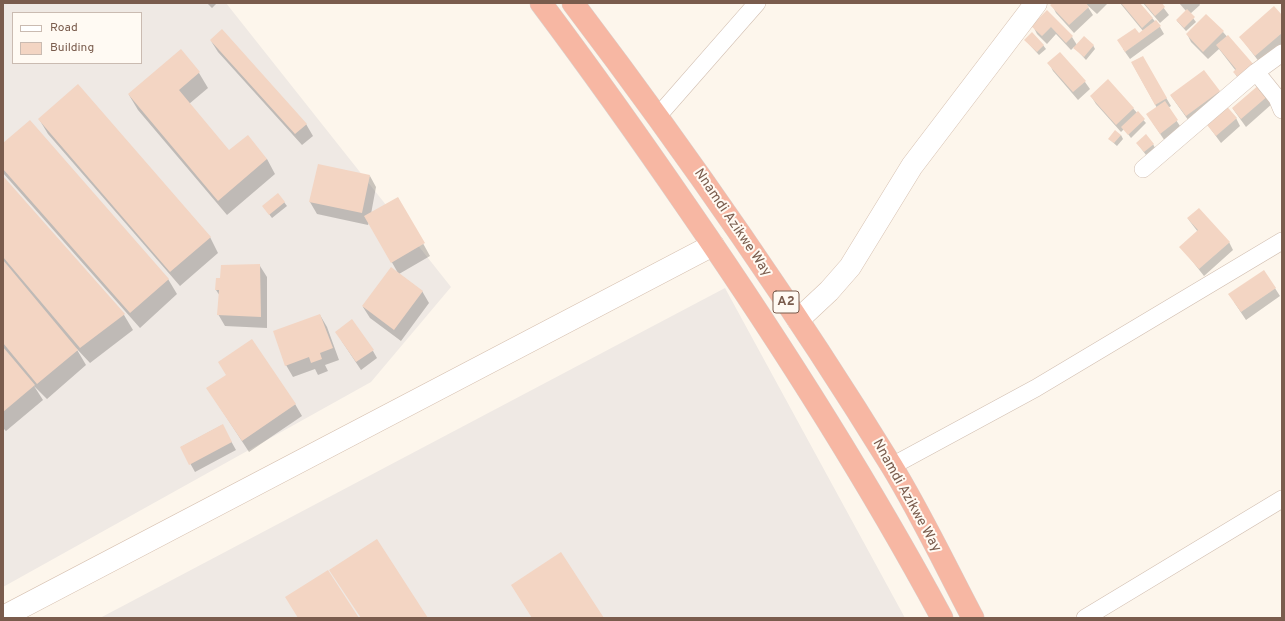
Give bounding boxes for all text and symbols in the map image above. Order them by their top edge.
legend [12,12,142,64]
text: Road [50,20,78,36]
text: Building [50,40,94,56]
street label: Nnamdi Azikwe Way [690,166,774,280]
road number: A2 [773,291,799,313]
street label: Nnamdi Azikwe Way [868,437,944,555]

